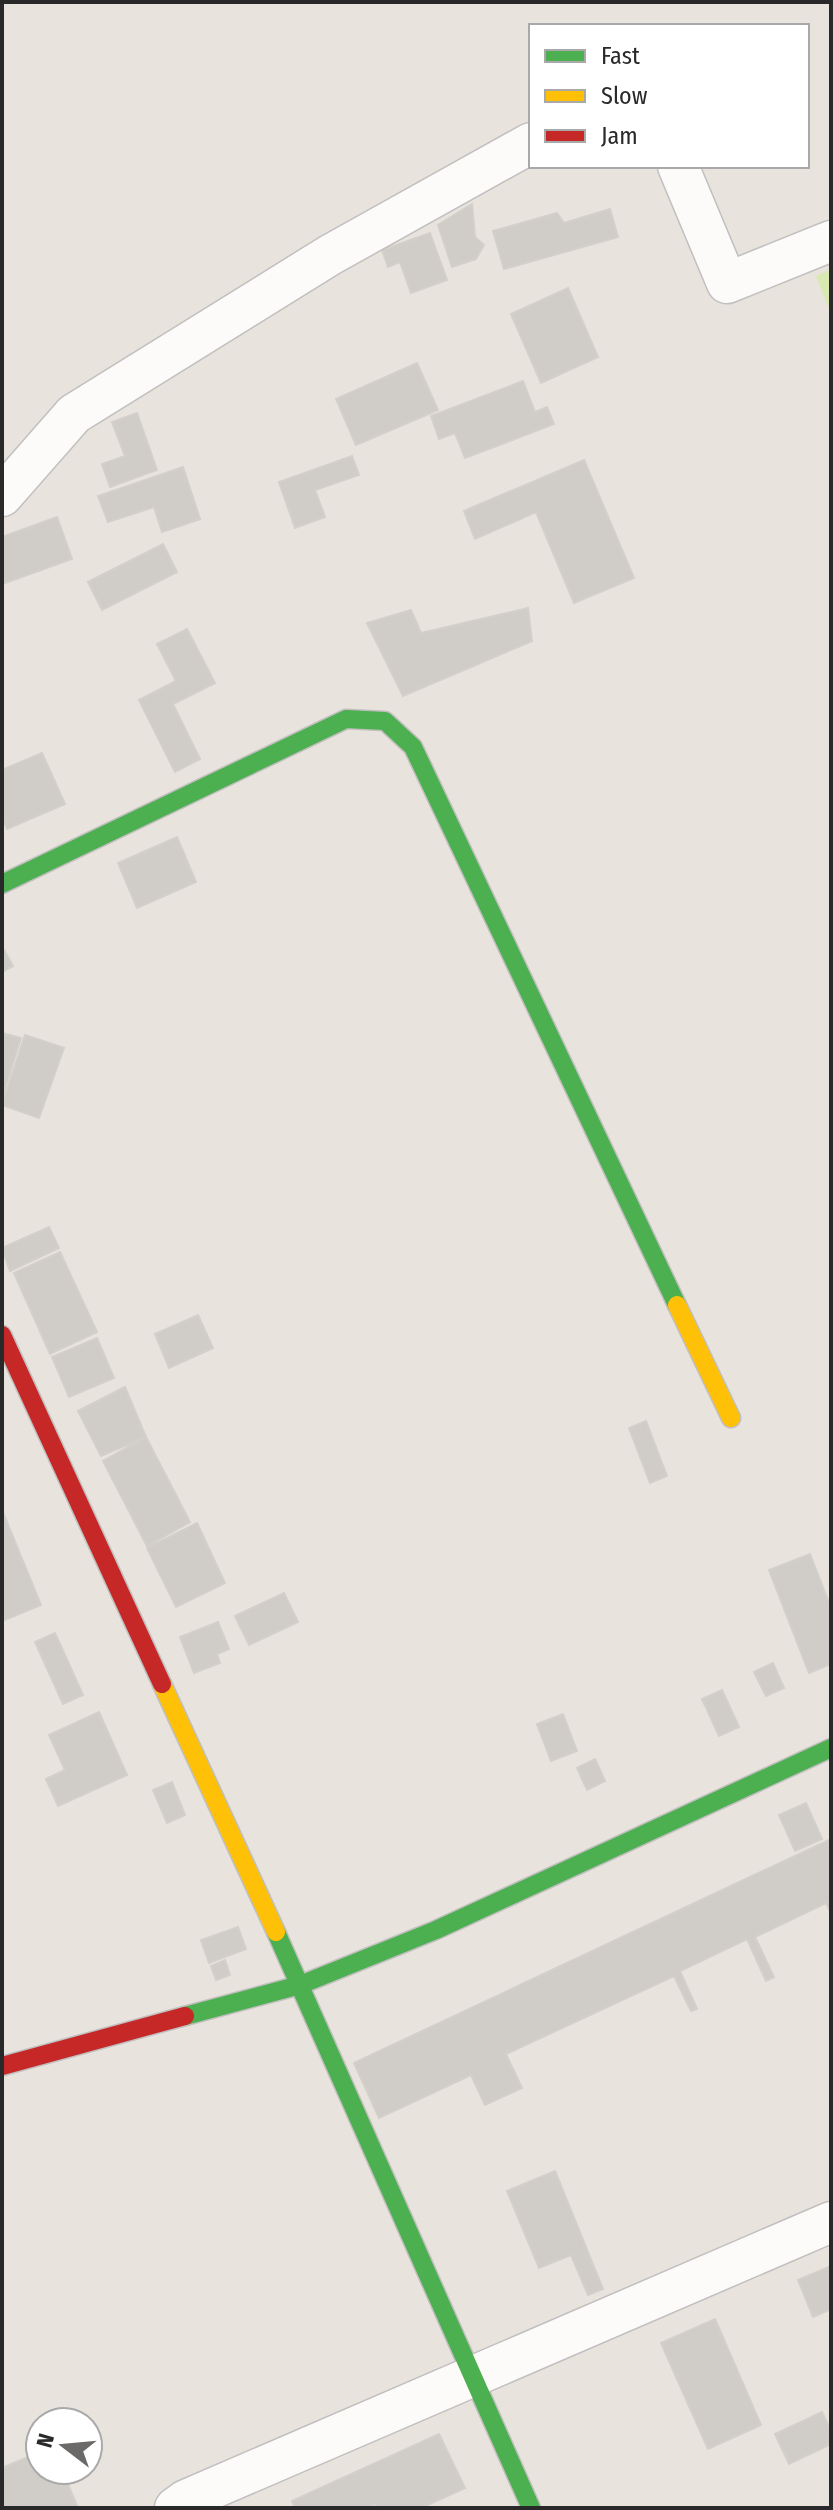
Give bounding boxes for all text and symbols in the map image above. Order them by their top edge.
legend [529,24,809,168]
text: Fast [601,42,640,70]
text: Slow [601,82,648,110]
text: Jam [601,122,638,150]
north arrow [24,2406,104,2486]
text: N [30,2431,60,2451]

